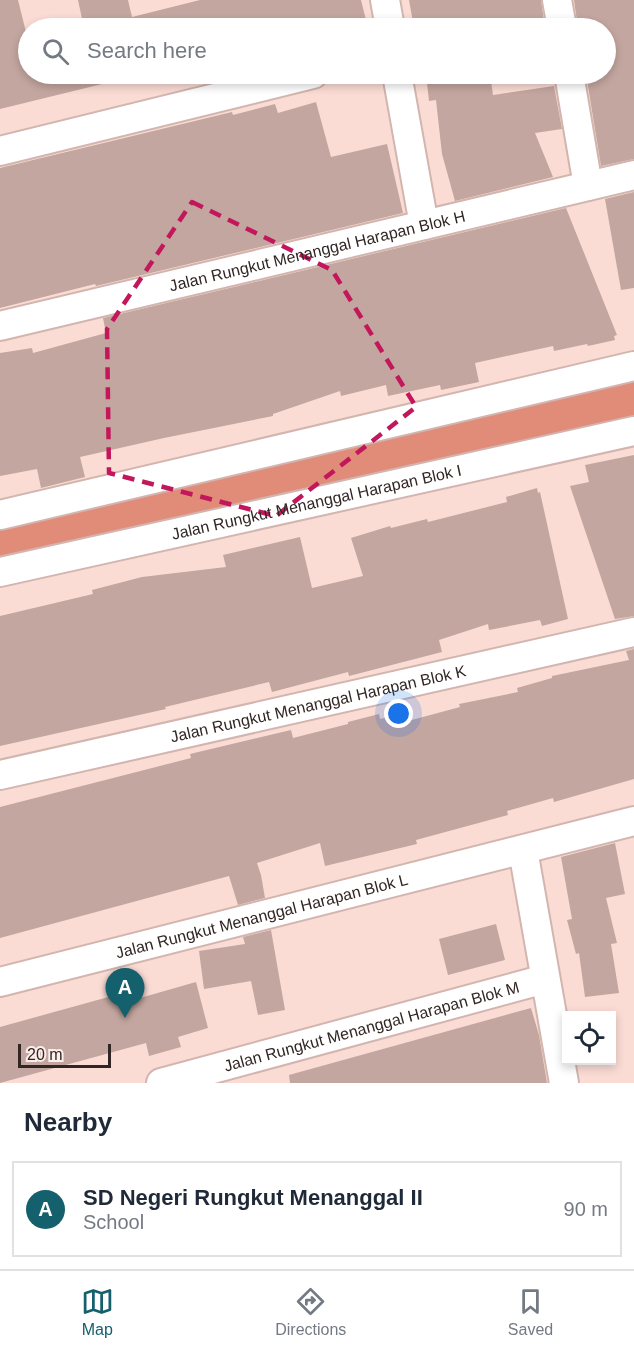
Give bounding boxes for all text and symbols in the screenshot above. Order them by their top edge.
search box [18,18,616,84]
icon: search [39,35,72,68]
text: Search here [87,38,207,63]
street label: Jalan Rungkut Menanggal Harapan Blok H [168,208,467,294]
street label: Jalan Rungkut Menanggal Harapan Blok I [170,462,463,543]
street label: Jalan Rungkut Menanggal Harapan Blok K [169,662,468,745]
your location [384,699,413,728]
street label: Jalan Rungkut Menanggal Harapan Blok L [114,871,410,961]
pin: A [106,968,144,1018]
street label: Jalan Rungkut Menanggal Harapan Blok M [222,978,521,1075]
map controls [562,1011,616,1065]
button: locate [562,1011,616,1065]
scale bar [18,1041,111,1068]
text: 20 m [27,1046,63,1063]
text: Nearby [24,1107,112,1137]
text: SD Negeri Rungkut Menanggal II [83,1185,423,1210]
text: A [38,1198,53,1220]
text: 90 m [564,1198,608,1220]
text: School [83,1211,144,1233]
tab: Map [81,1285,114,1339]
tab: Directions [275,1285,346,1339]
tab: Saved [508,1285,553,1339]

